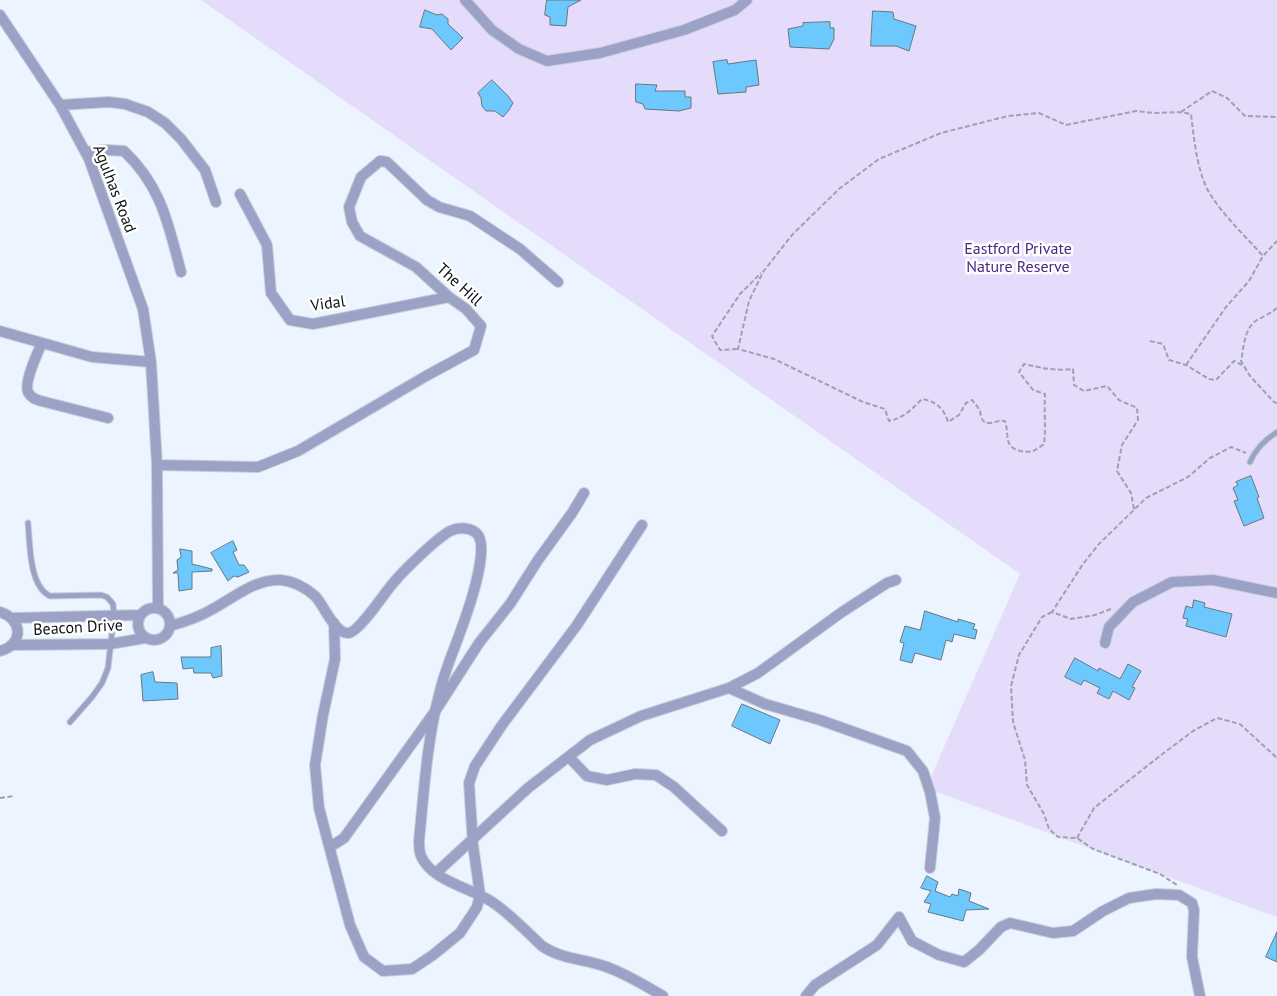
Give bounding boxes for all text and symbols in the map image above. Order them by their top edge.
street label: Agulhas Road [88,142,140,236]
park label: Eastford Private Nature Reserve [964,239,1072,277]
street label: The Hill [432,260,486,310]
street label: Vidal [310,292,346,316]
street label: Beacon Drive [33,616,123,640]

